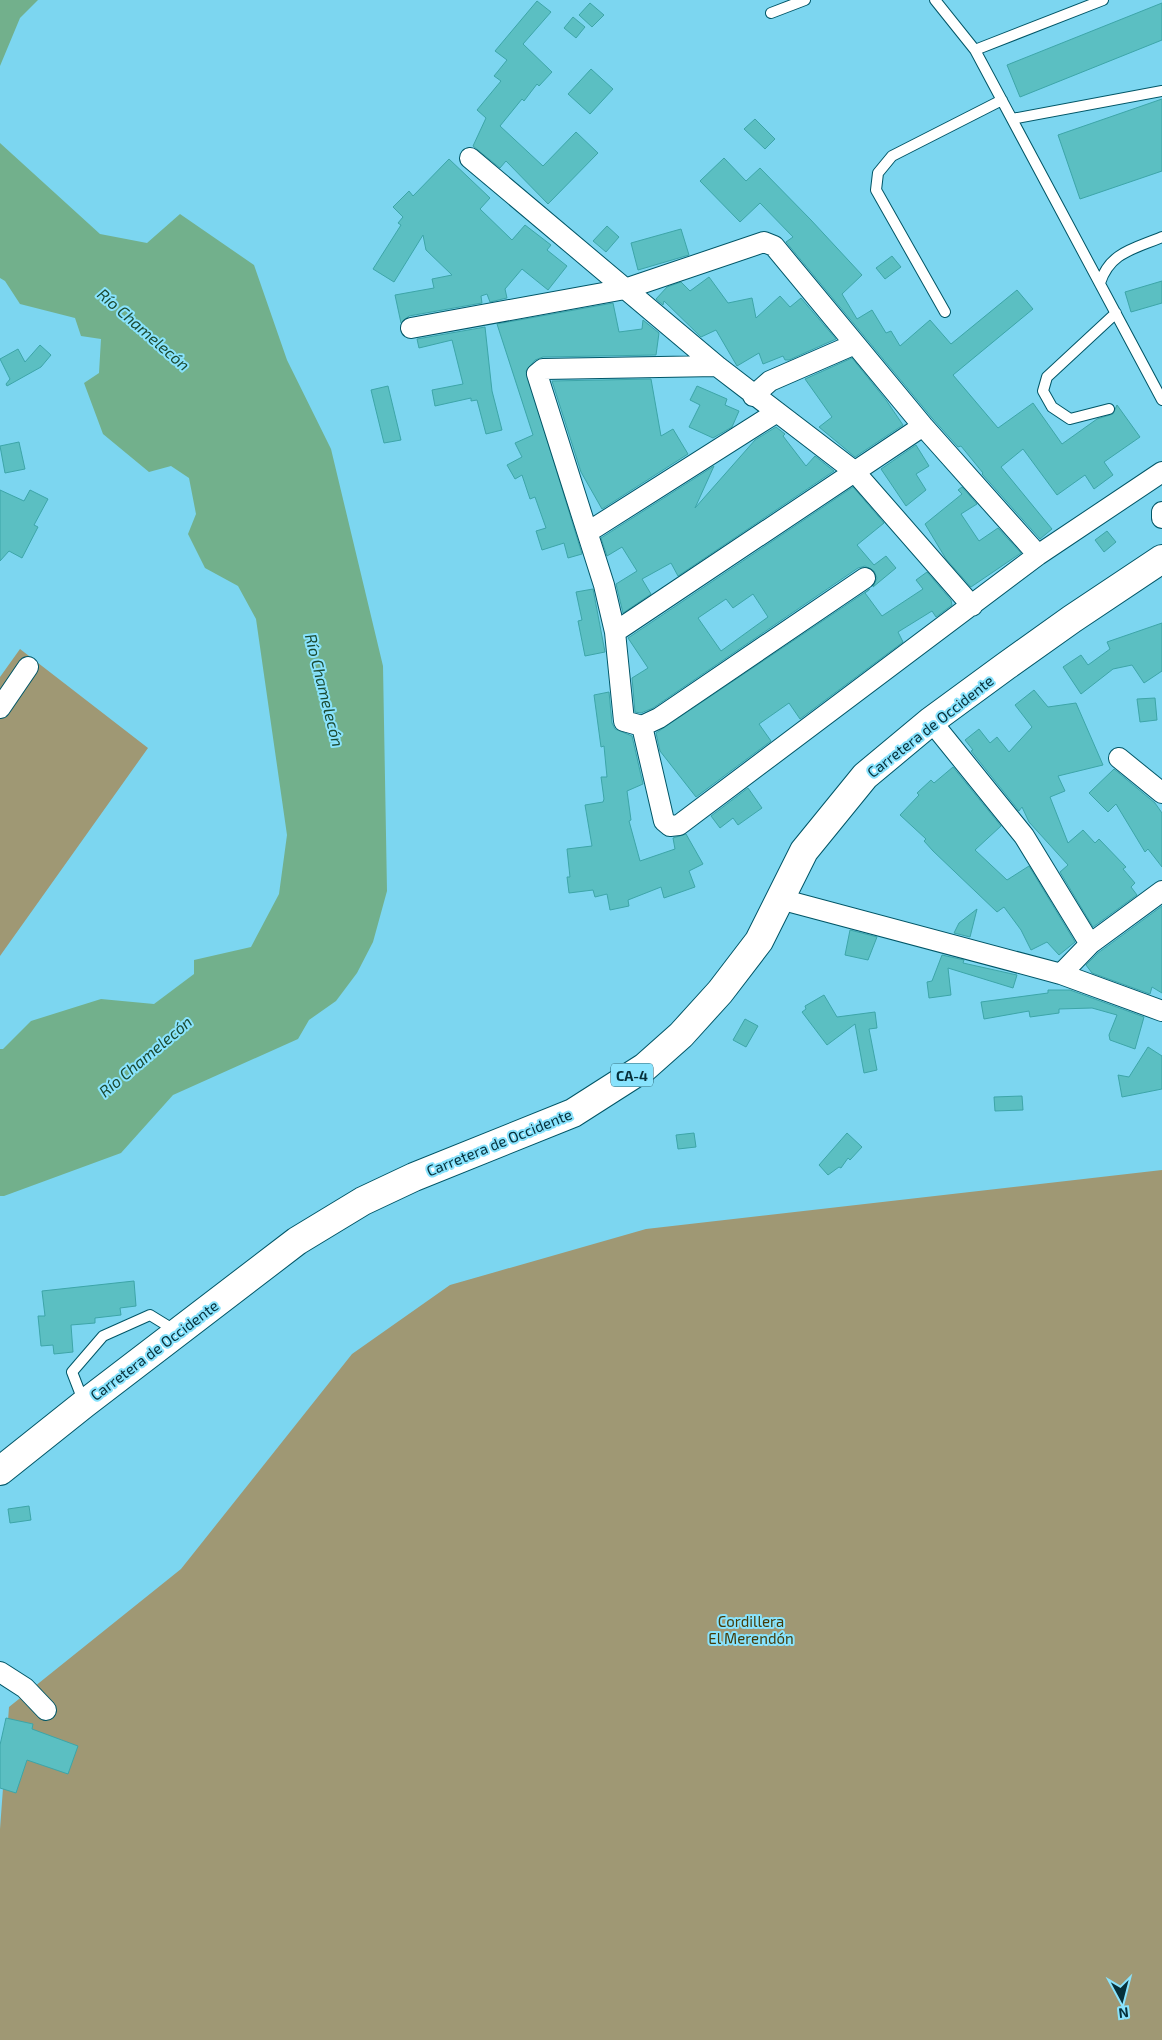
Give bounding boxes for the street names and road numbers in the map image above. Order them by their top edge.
street label: Carretera de Occidente [863,671,997,781]
road number: CA-4 [611,1064,653,1086]
street label: Carretera de Occidente [424,1105,574,1179]
street label: Carretera de Occidente [87,1296,221,1404]

